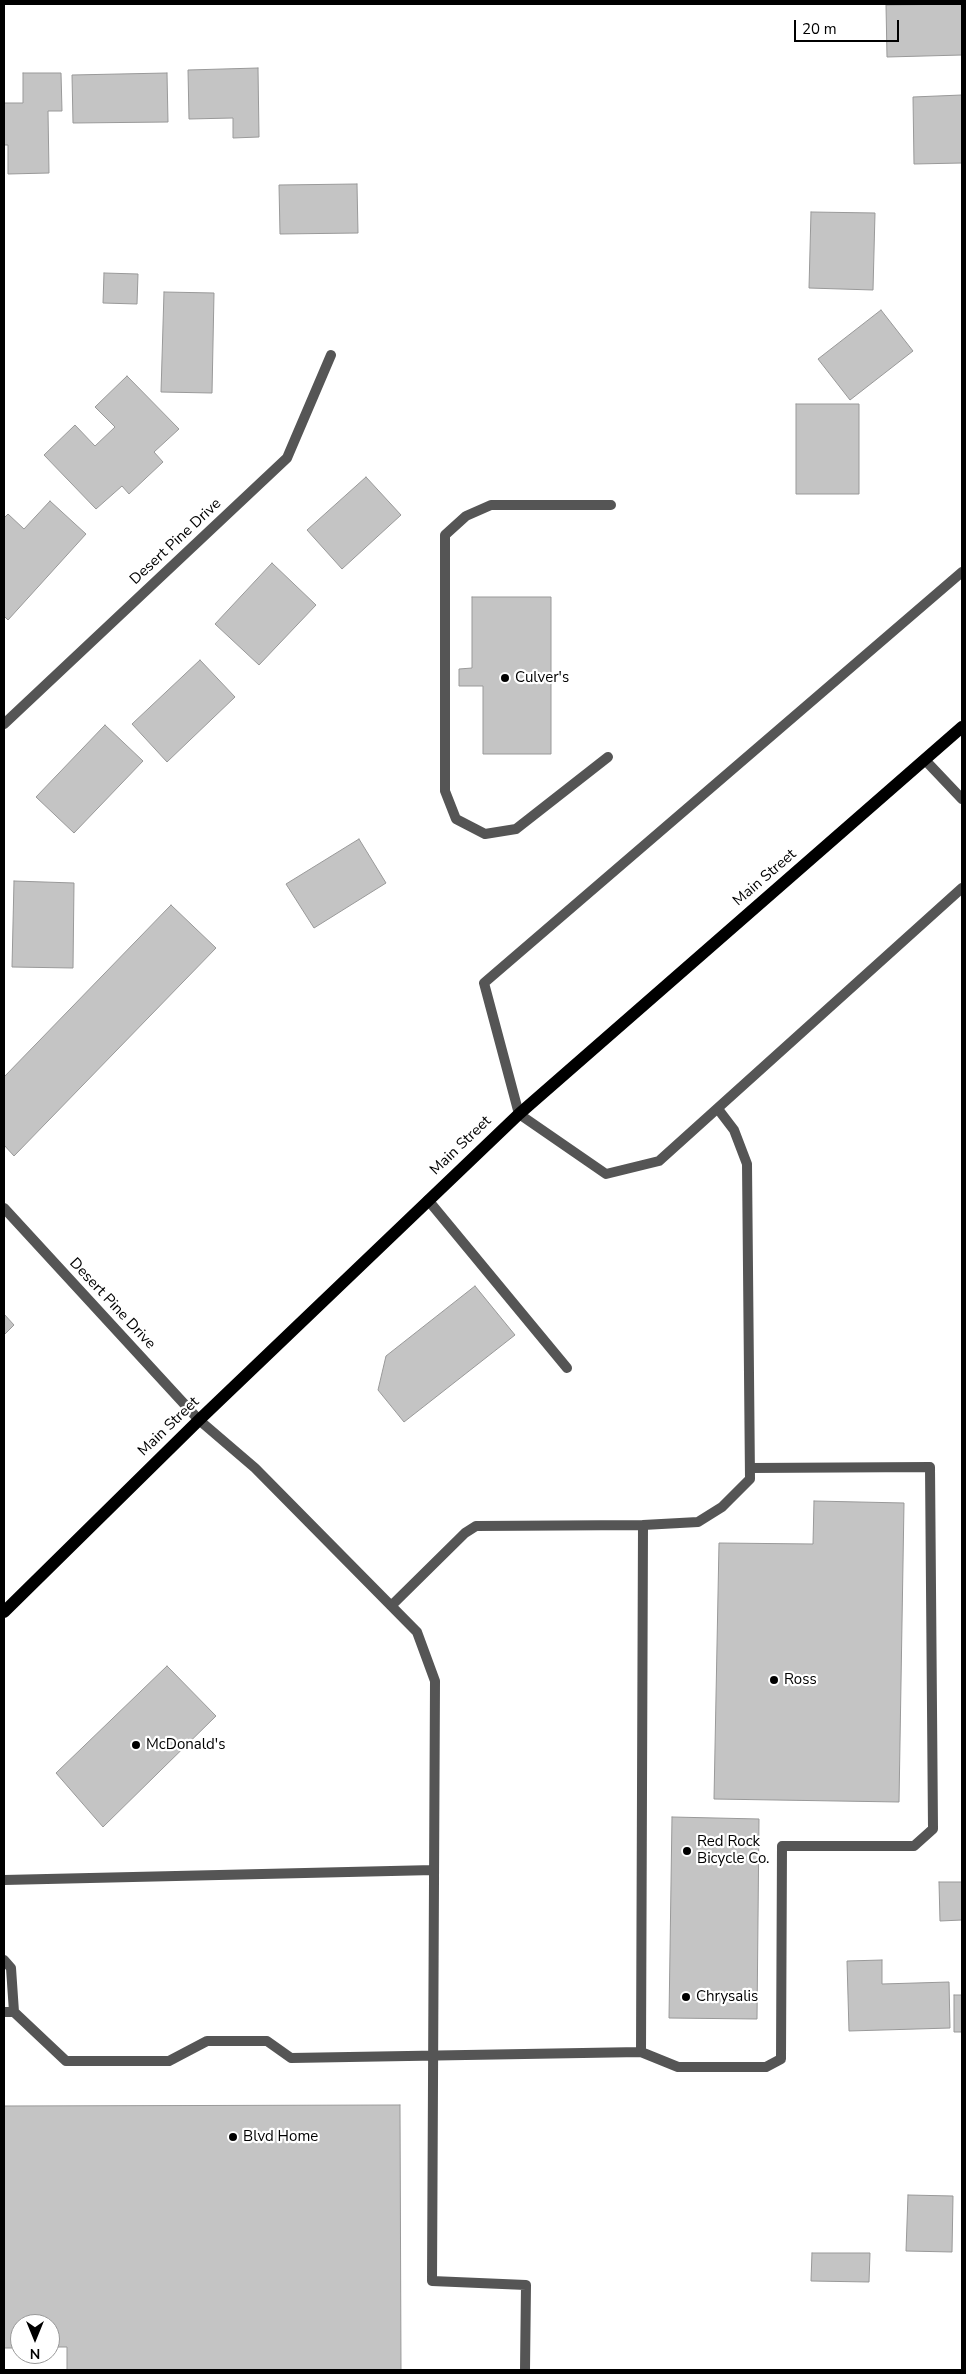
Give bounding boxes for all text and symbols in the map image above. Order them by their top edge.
scale bar [796,10,901,42]
text: 20 m [802,19,837,39]
street label: Desert Pine Drive [127,495,225,589]
place label: Culver's [515,669,569,687]
marker: Culver's [499,672,511,684]
street label: Main Street [730,846,800,910]
street label: Main Street [427,1113,495,1179]
street label: Desert Pine Drive [65,1255,159,1353]
street label: Main Street [135,1394,203,1460]
place label: Ross [784,1671,817,1689]
marker: Ross [768,1674,780,1686]
place label: McDonald's [146,1736,225,1754]
marker: McDonald's [130,1739,142,1751]
place label: Red Rock Bicycle Co. [697,1833,769,1868]
marker: Red Rock Bicycle Co. [681,1845,693,1857]
place label: Chrysalis [696,1988,758,2006]
marker: Chrysalis [680,1991,692,2003]
place label: Blvd Home [243,2128,318,2146]
marker: Blvd Home [227,2131,239,2143]
north arrow [10,2314,60,2364]
text: N [30,2344,40,2363]

